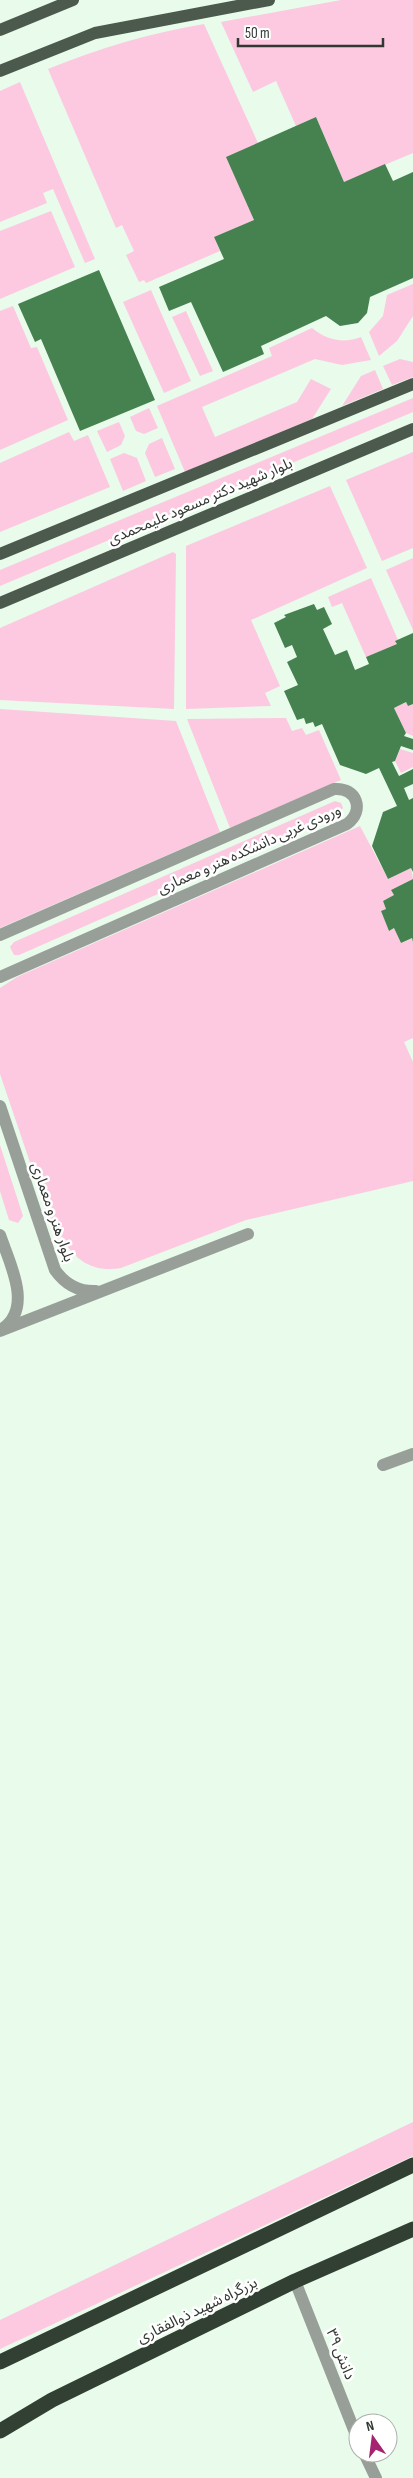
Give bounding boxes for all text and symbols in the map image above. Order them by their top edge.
scale bar [238,15,383,47]
text: 50 m [245,24,270,43]
street label: بلوار شهید دکتر مسعود علیمحمدی [105,454,295,549]
street label: ورودی غربی دانشکده هنر و معماری [155,800,344,899]
street label: بلوار هنر و معماری [27,1160,78,1264]
street label: بزرگراه شهید ذوالفقاری [134,2273,260,2348]
street label: دانش ۳۹ [322,2326,359,2382]
north arrow [348,2413,398,2463]
text: N [364,2417,376,2435]

